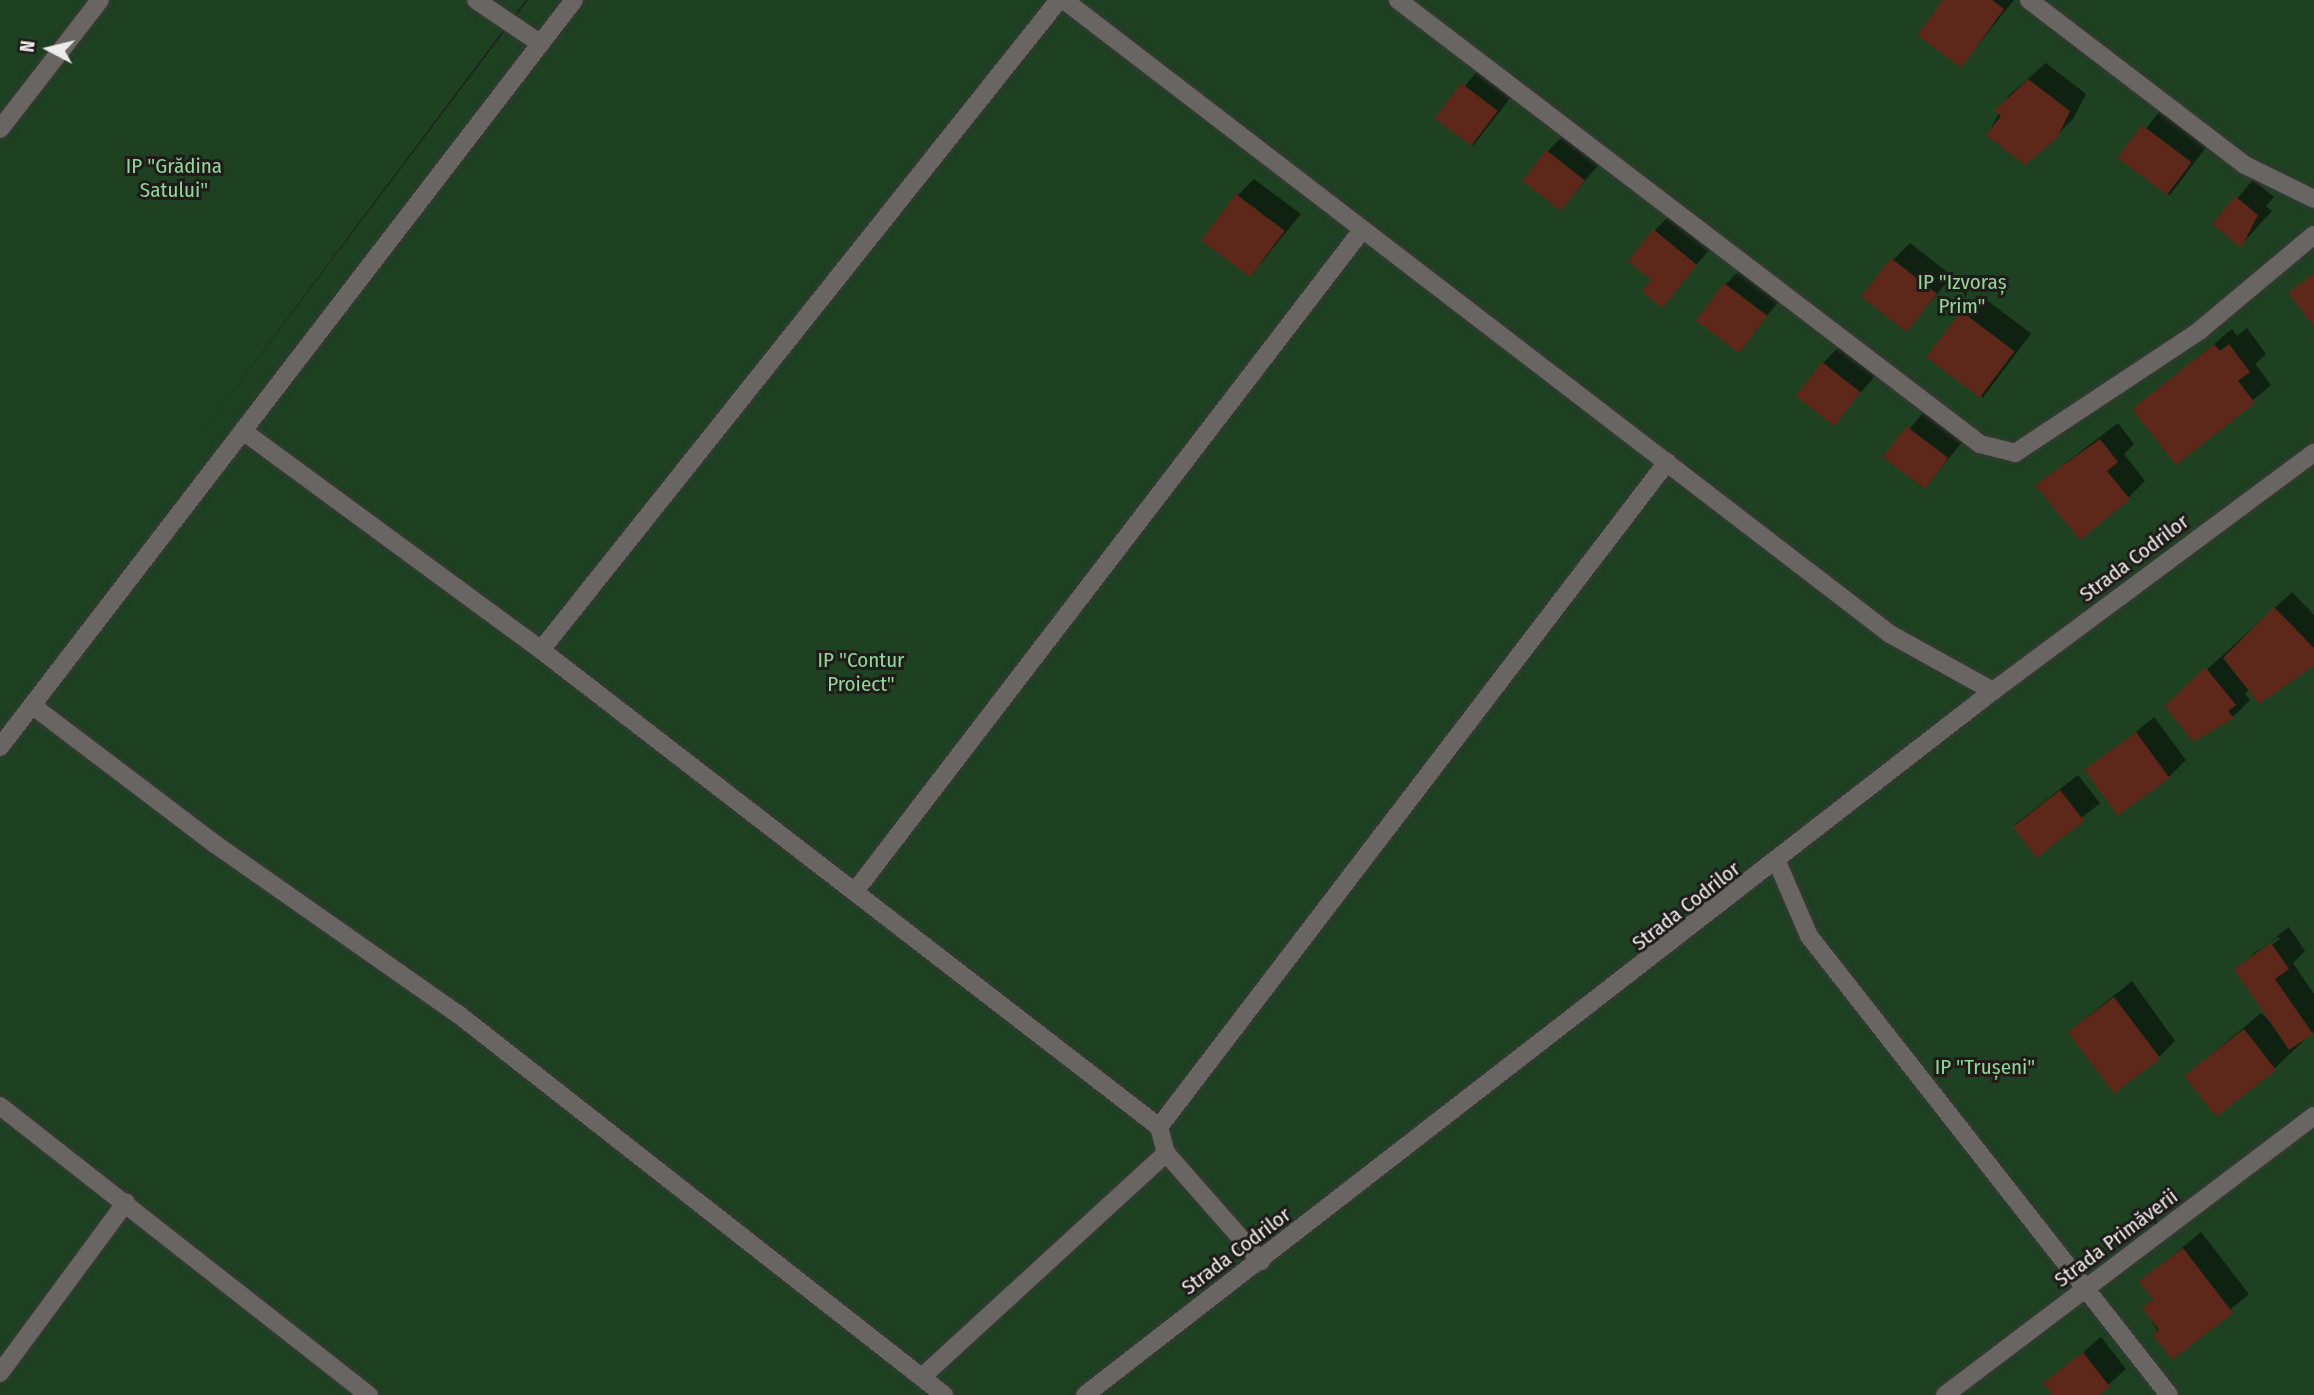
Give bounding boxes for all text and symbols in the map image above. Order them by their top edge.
north arrow [14,14,84,84]
text: N [16,39,40,53]
park label: IP "Grădina Satului" [126,153,222,203]
park label: IP "Izvoraș Prim" [1917,269,2007,319]
street label: Strada Codrilor [2075,509,2193,607]
park label: IP "Contur Proiect" [818,647,904,697]
street label: Strada Codrilor [1627,856,1745,956]
park label: IP "Trușeni" [1935,1054,2035,1080]
street label: Strada Primăverii [2049,1184,2183,1292]
street label: Strada Codrilor [1177,1202,1295,1300]

